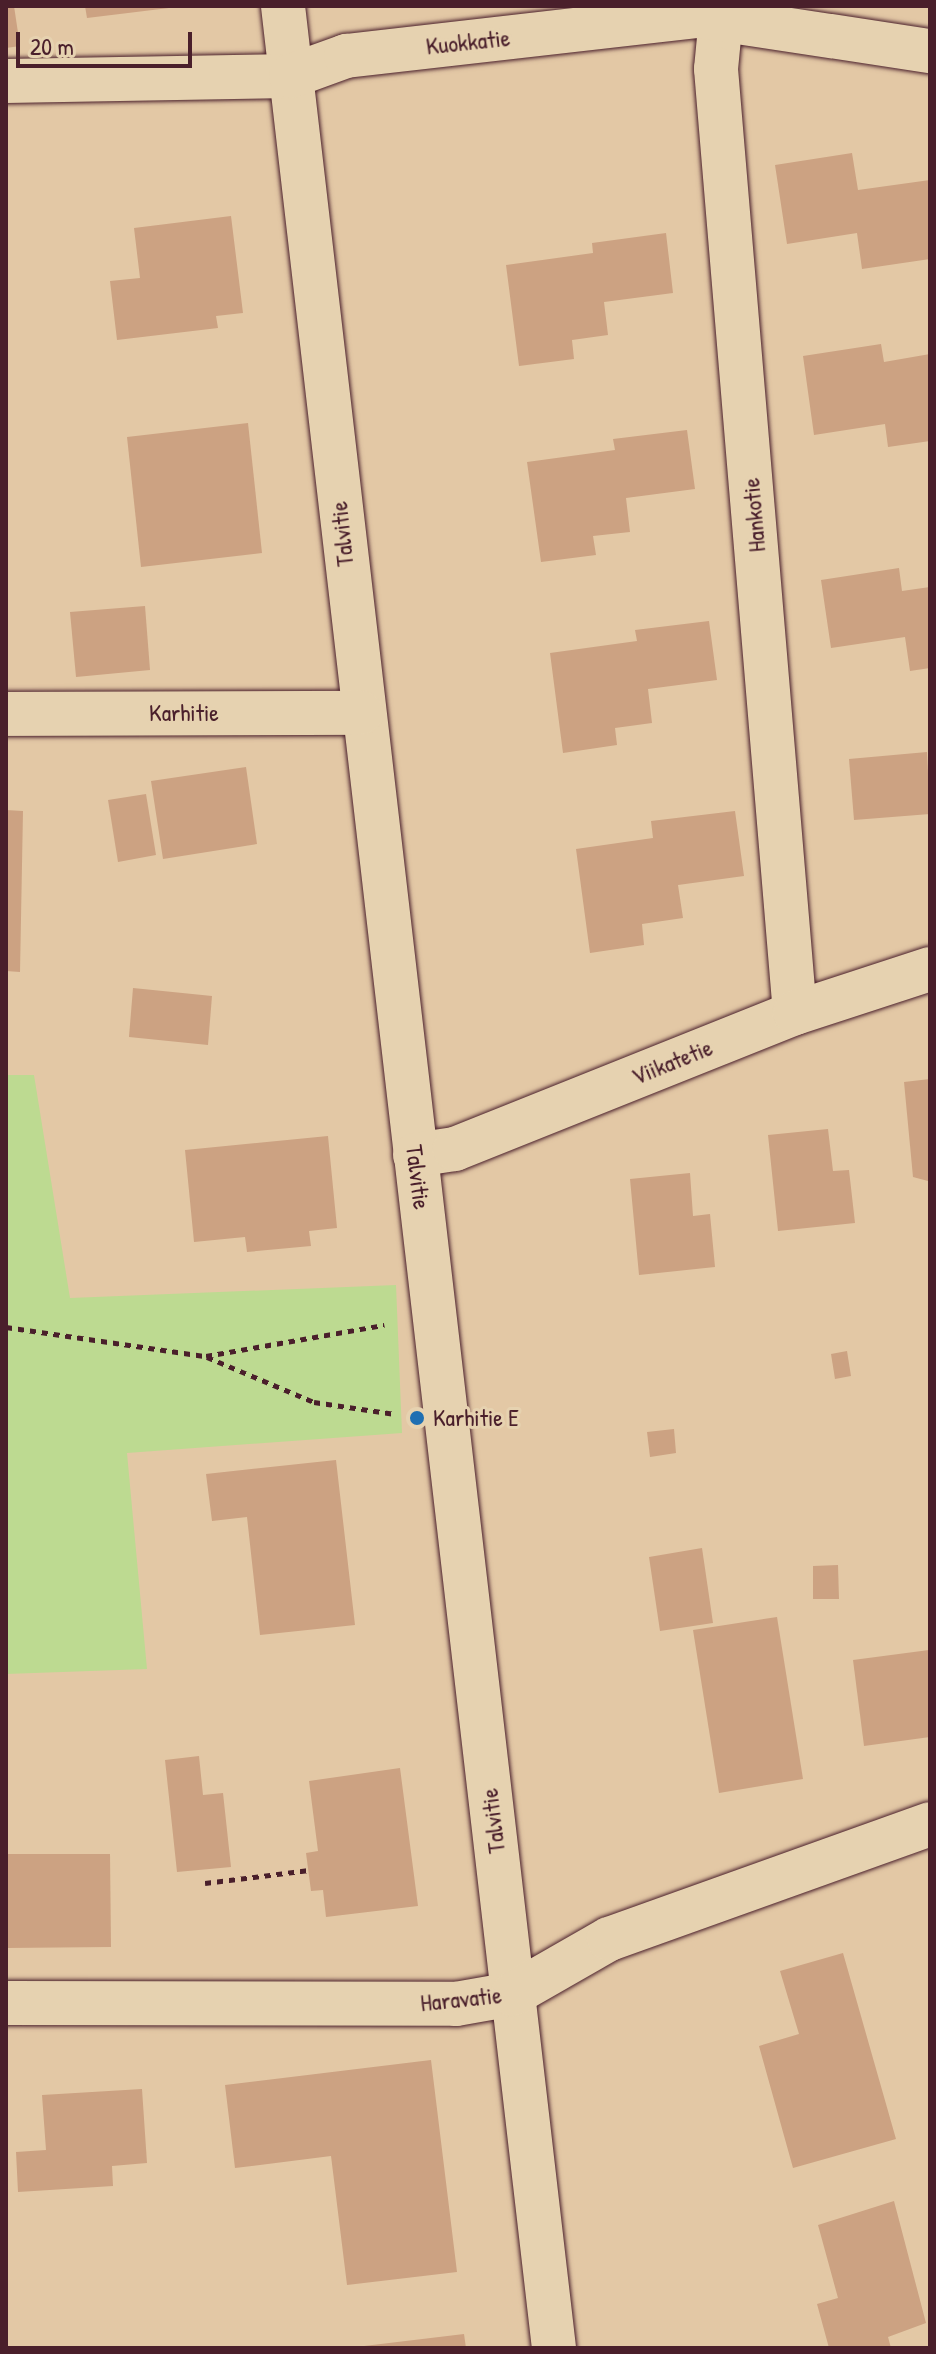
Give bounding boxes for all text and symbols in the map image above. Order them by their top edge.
scale bar [20,16,196,66]
street label: Kuokkatie [425,23,511,61]
text: 20 m [30,30,74,62]
street label: Hankotie [736,477,772,553]
street label: Talvitie [324,500,360,568]
street label: Karhitie [149,699,219,727]
street label: Viikatetie [627,1033,717,1091]
street label: Talvitie [400,1143,436,1211]
place label: Karhitie E [433,1404,519,1432]
marker: Karhitie E [408,1409,426,1427]
street label: Talvitie [475,1787,511,1855]
street label: Haravatie [419,1980,503,2018]

